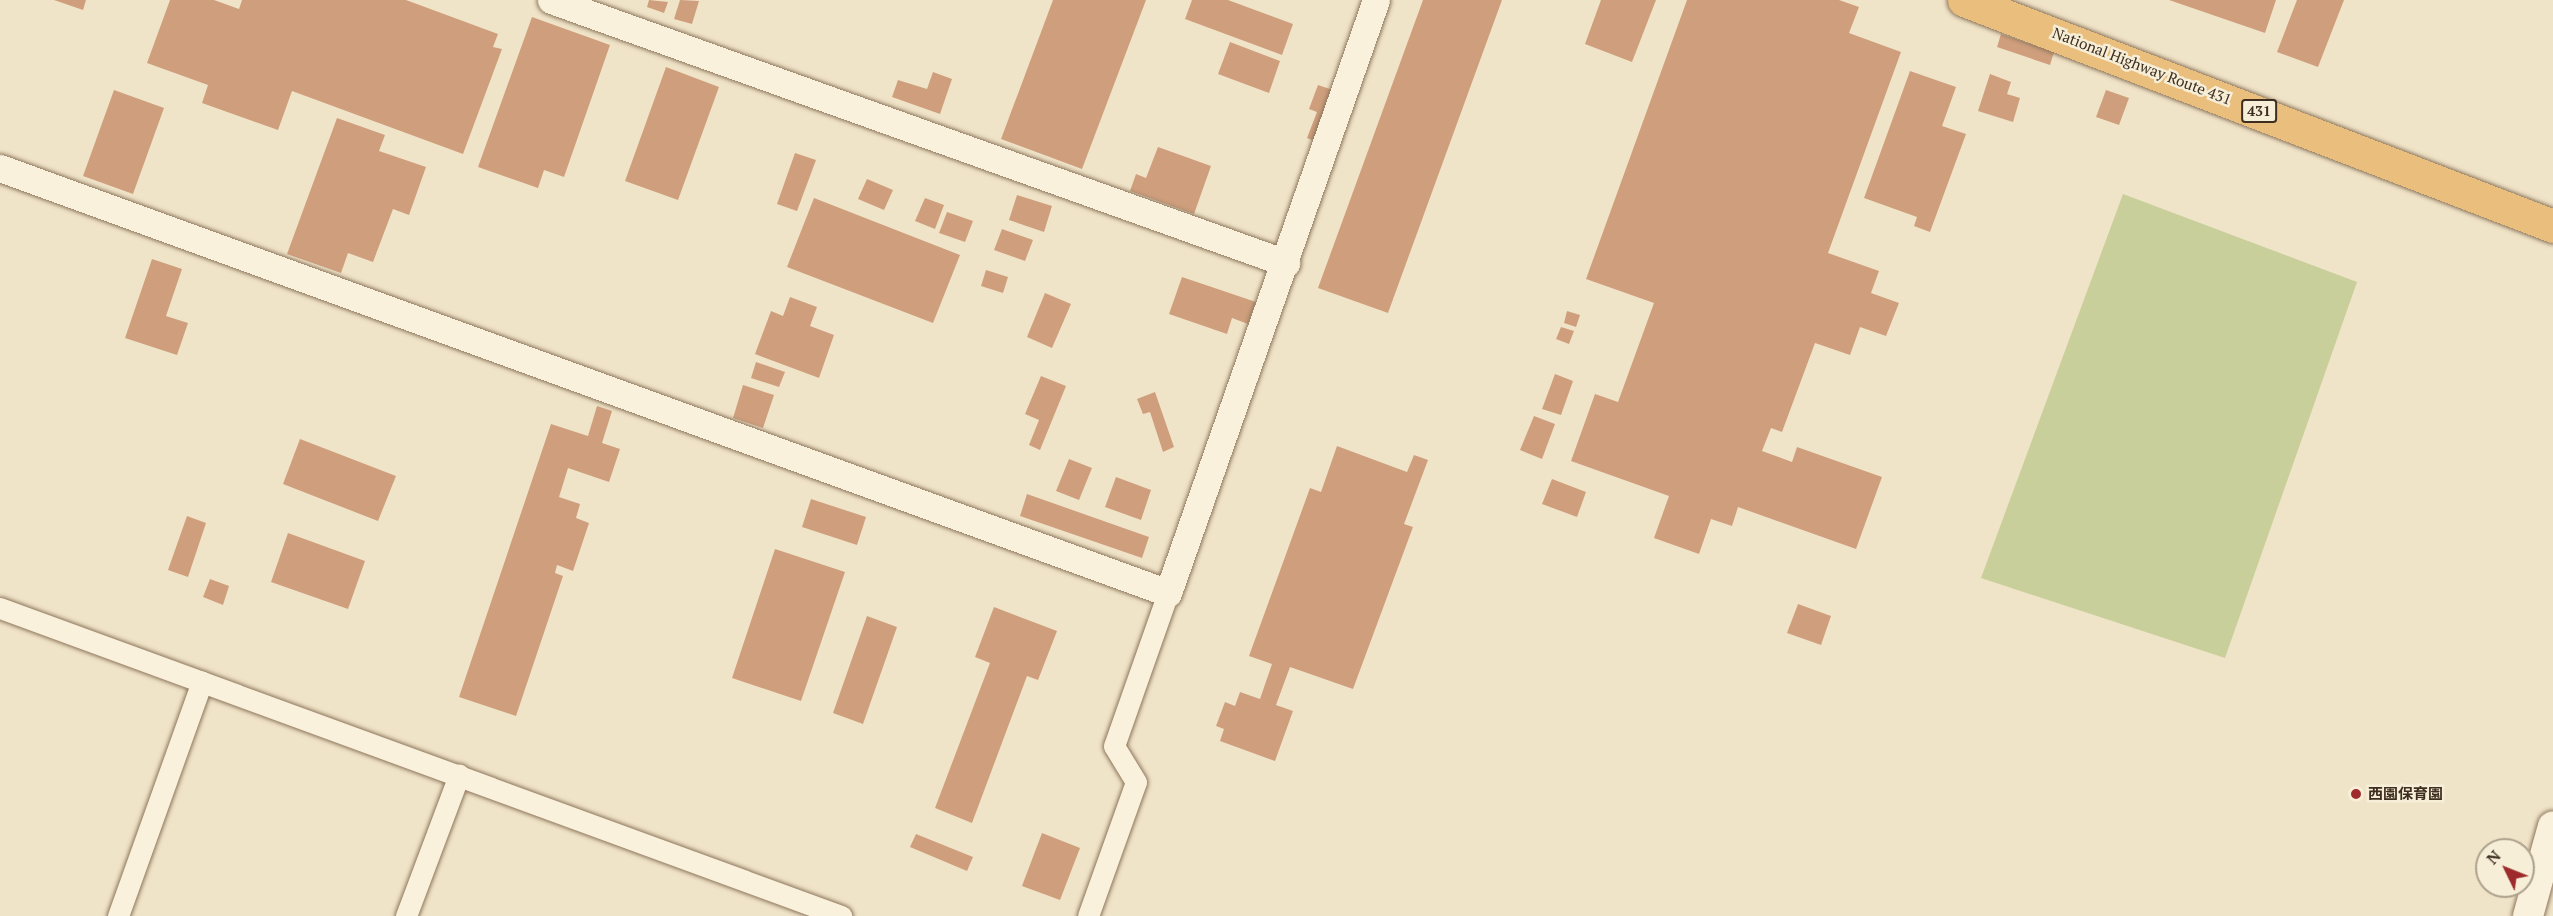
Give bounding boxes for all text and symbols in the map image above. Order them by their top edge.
street label: National Highway Route 431 [2050,23,2234,109]
road number: 431 [2241,100,2277,122]
place label: 西園保育園 [2368,785,2443,803]
marker: 西園保育園 [2349,787,2363,801]
north arrow [2475,838,2535,898]
text: N [2481,845,2505,869]

